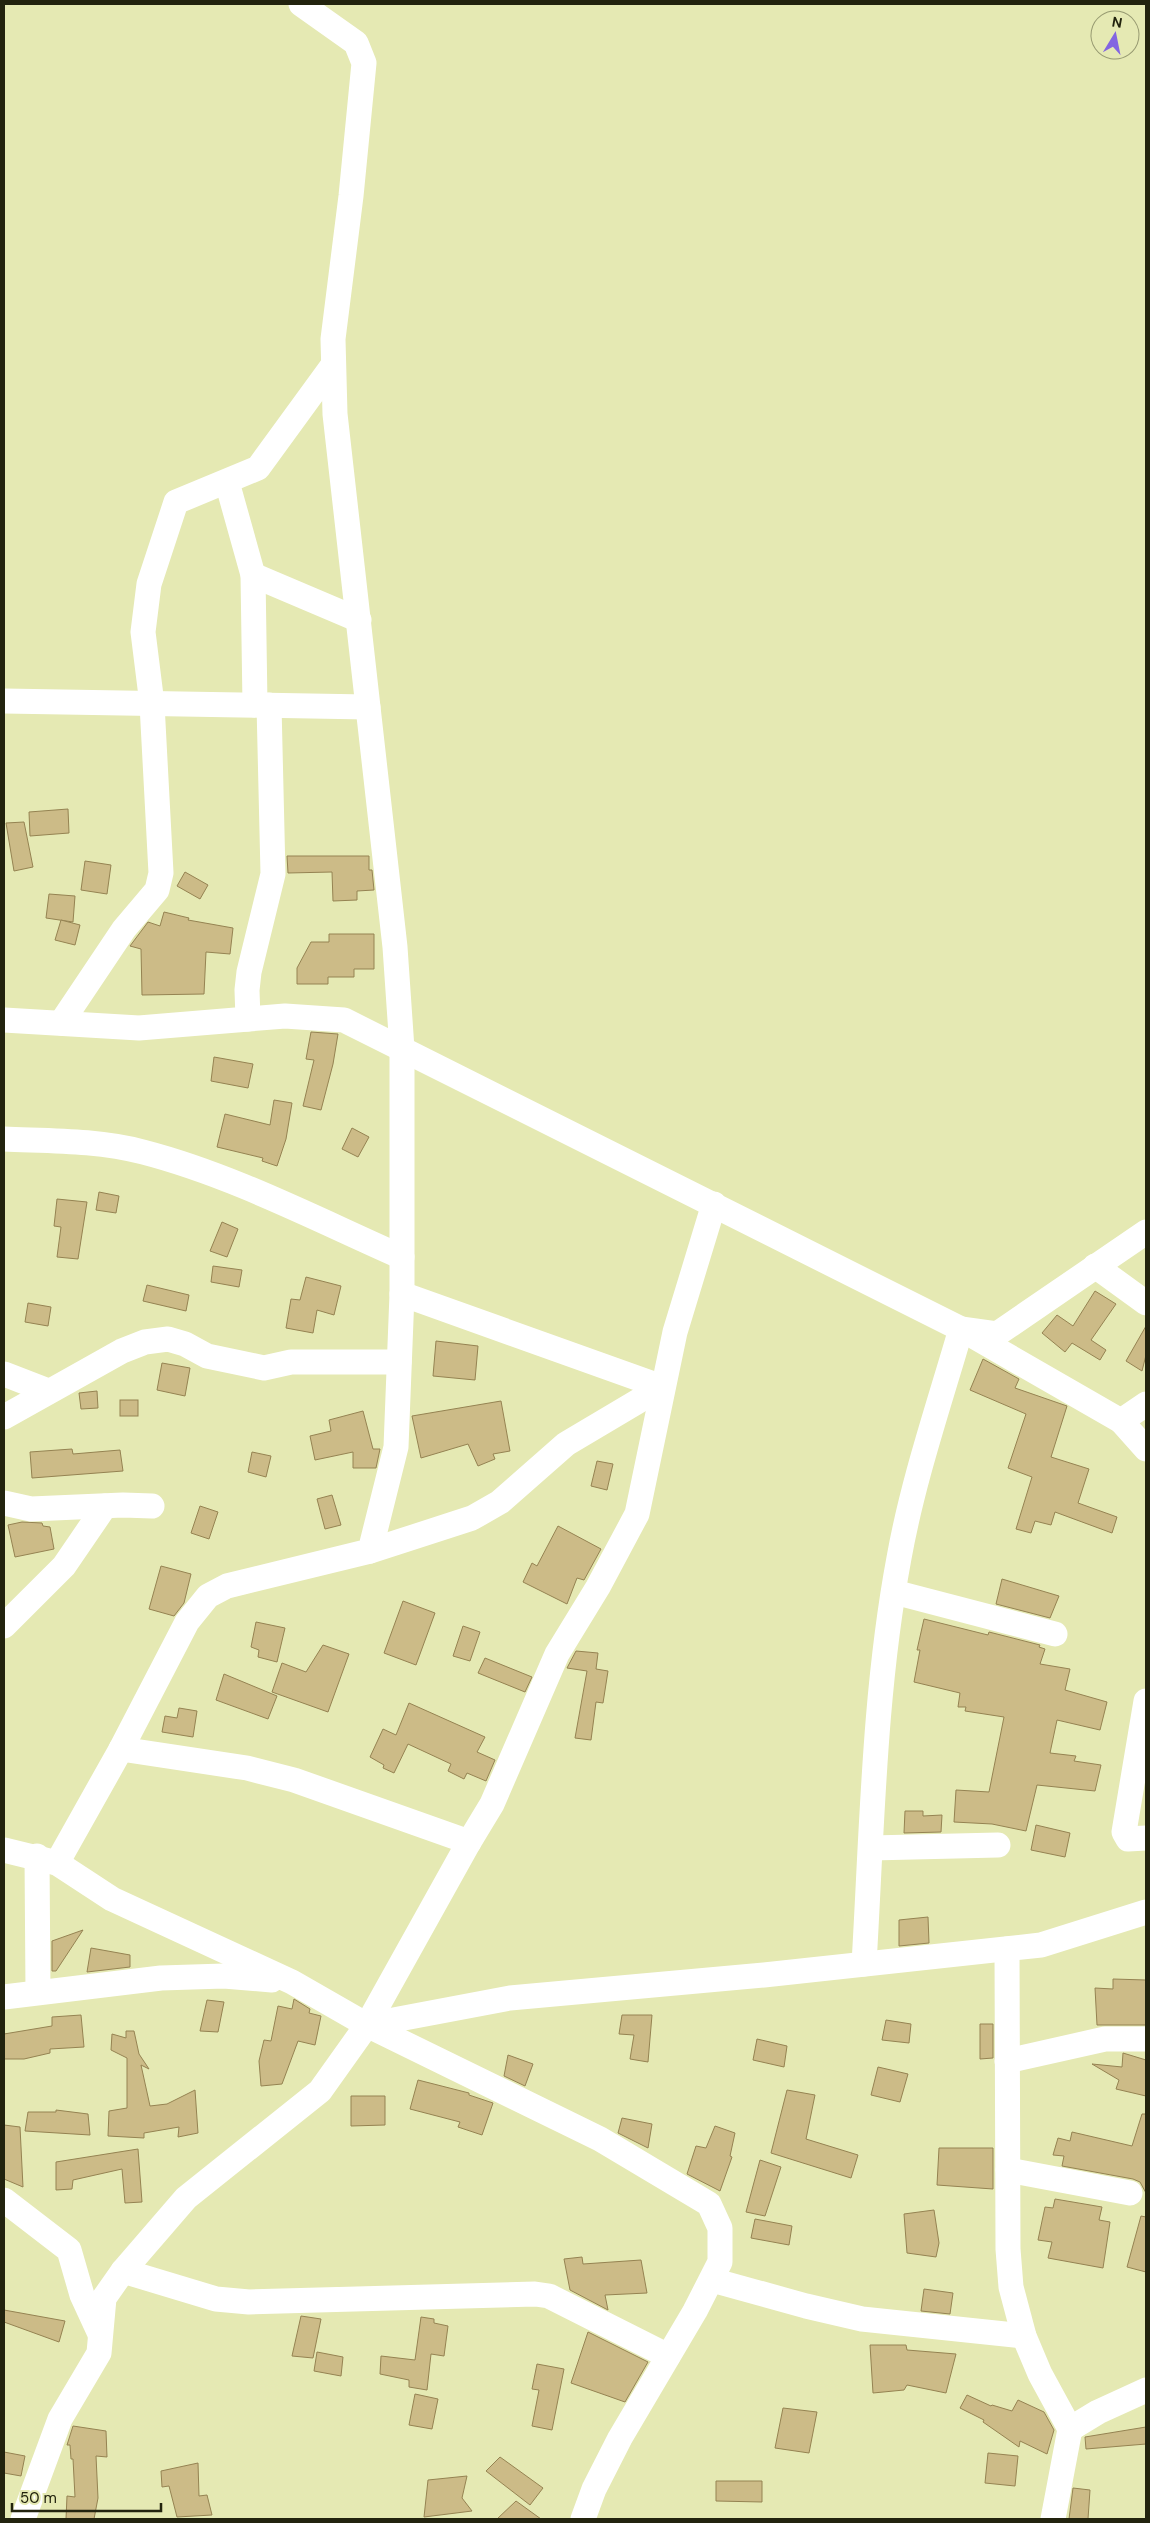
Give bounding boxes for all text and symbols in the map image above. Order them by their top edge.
north arrow [1090,10,1140,60]
text: N [1111,12,1124,32]
scale bar [12,2480,161,2512]
text: 50 m [20,2488,57,2508]

